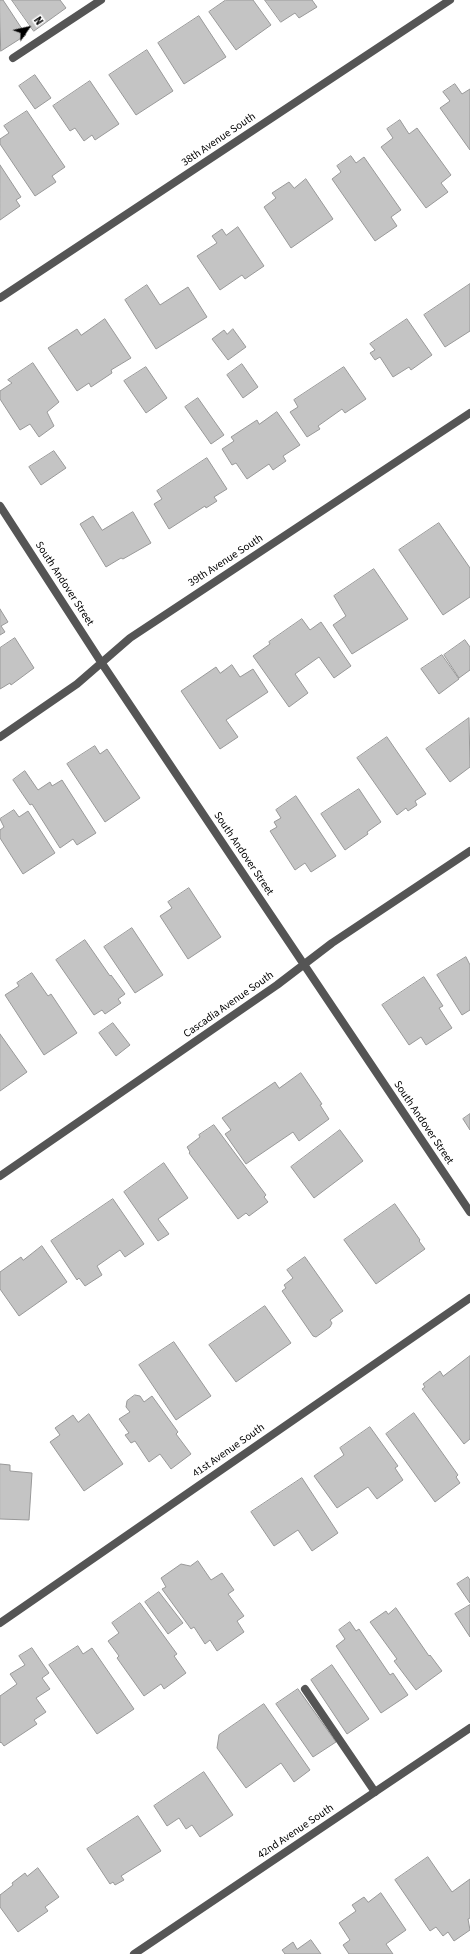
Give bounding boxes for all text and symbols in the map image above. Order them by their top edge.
north arrow [8,8,48,48]
text: N [30,14,47,28]
street label: 38th Avenue South [179,110,259,170]
street label: 39th Avenue South [186,532,266,590]
street label: South Andover Street [32,539,96,629]
street label: South Andover Street [210,810,276,898]
street label: Cascadia Avenue South [181,969,277,1041]
street label: South Andover Street [390,1079,456,1167]
street label: 41st Avenue South [190,1421,268,1481]
street label: 42nd Avenue South [255,1802,337,1862]

